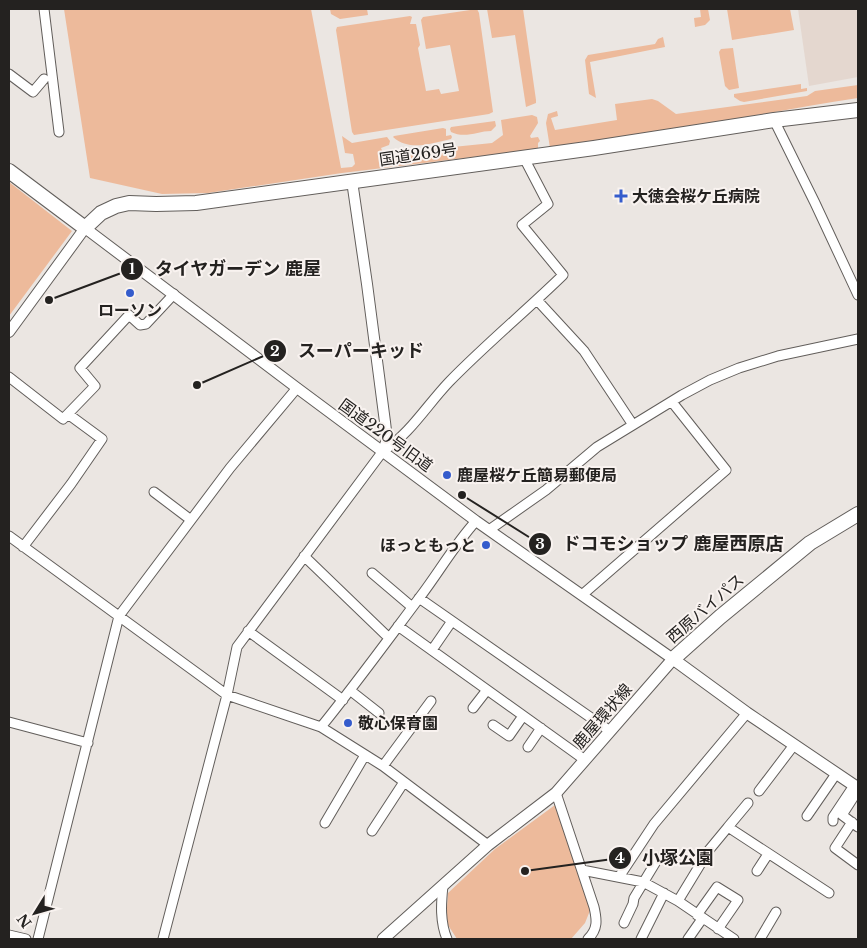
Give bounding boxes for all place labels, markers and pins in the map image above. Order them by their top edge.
place label: 大徳会桜ケ丘病院 [632,186,760,206]
marker: 大徳会桜ケ丘病院 [614,189,628,203]
callout: タイヤガーデン 鹿屋 [120,252,332,285]
marker: ローソン [124,287,136,299]
place label: ローソン [98,300,162,320]
callout: スーパーキッド [263,334,434,367]
place label: 鹿屋桜ケ丘簡易郵便局 [457,465,617,485]
marker: 鹿屋桜ケ丘簡易郵便局 [441,469,453,481]
callout: ドコモショップ 鹿屋西原店 [528,527,794,560]
place label: ほっともっと [380,535,476,555]
marker: ほっともっと [480,539,492,551]
place label: 敬心保育園 [358,713,438,733]
marker: 敬心保育園 [342,717,354,729]
callout: 小塚公園 [607,842,724,875]

